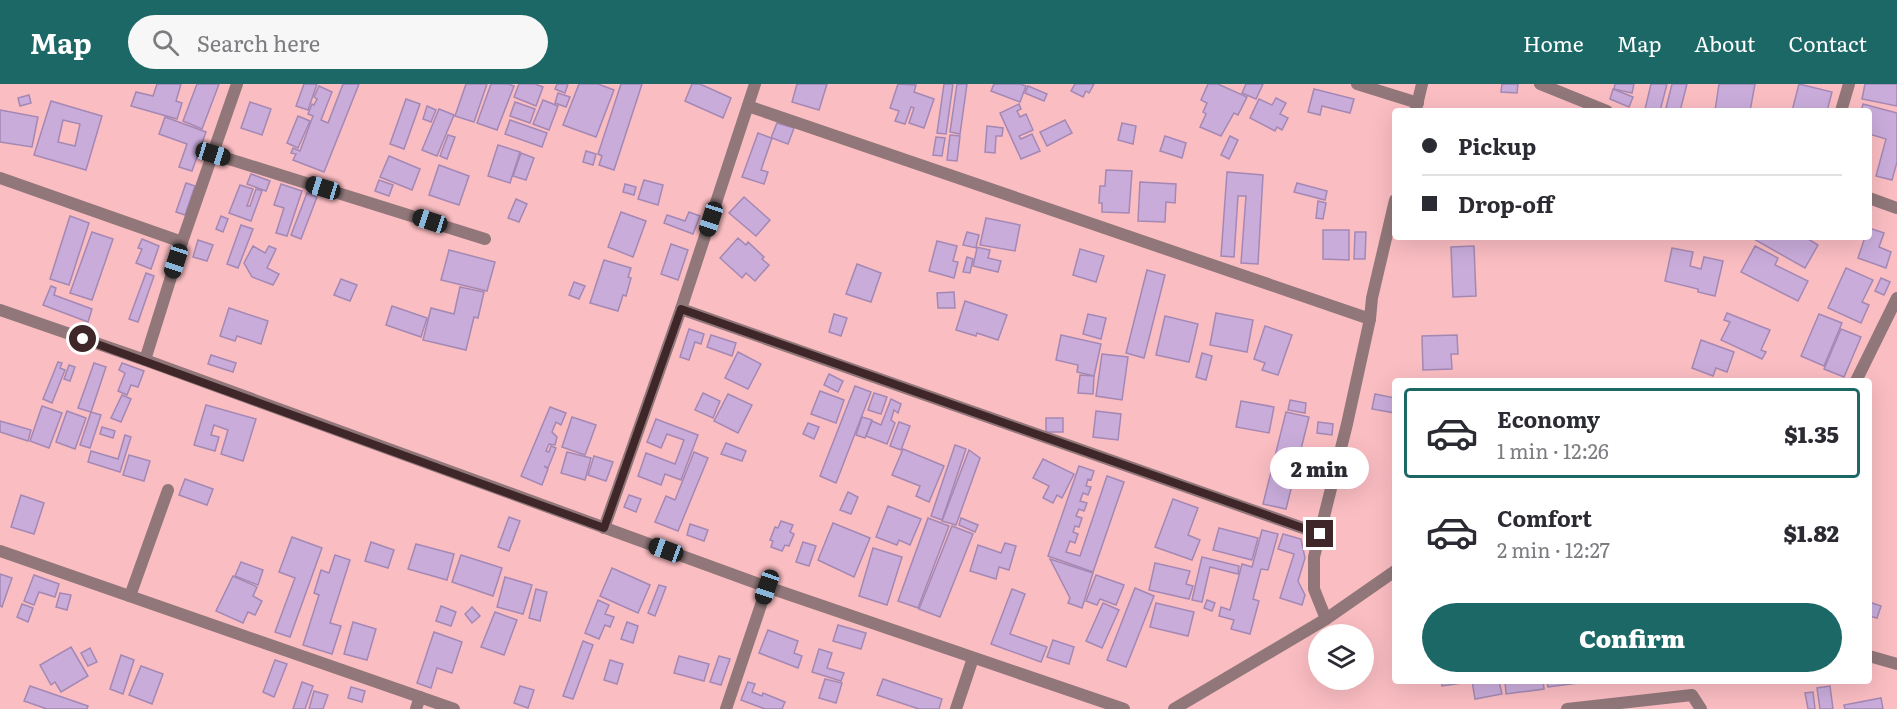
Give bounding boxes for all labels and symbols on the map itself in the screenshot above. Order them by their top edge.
car [193,140,233,168]
car [303,174,343,202]
car [697,199,725,239]
car [410,207,450,235]
car [162,241,190,281]
route start [69,325,96,352]
callout: 2 min [1270,447,1370,489]
route end [1306,520,1333,547]
car [646,535,686,565]
car [753,567,781,607]

